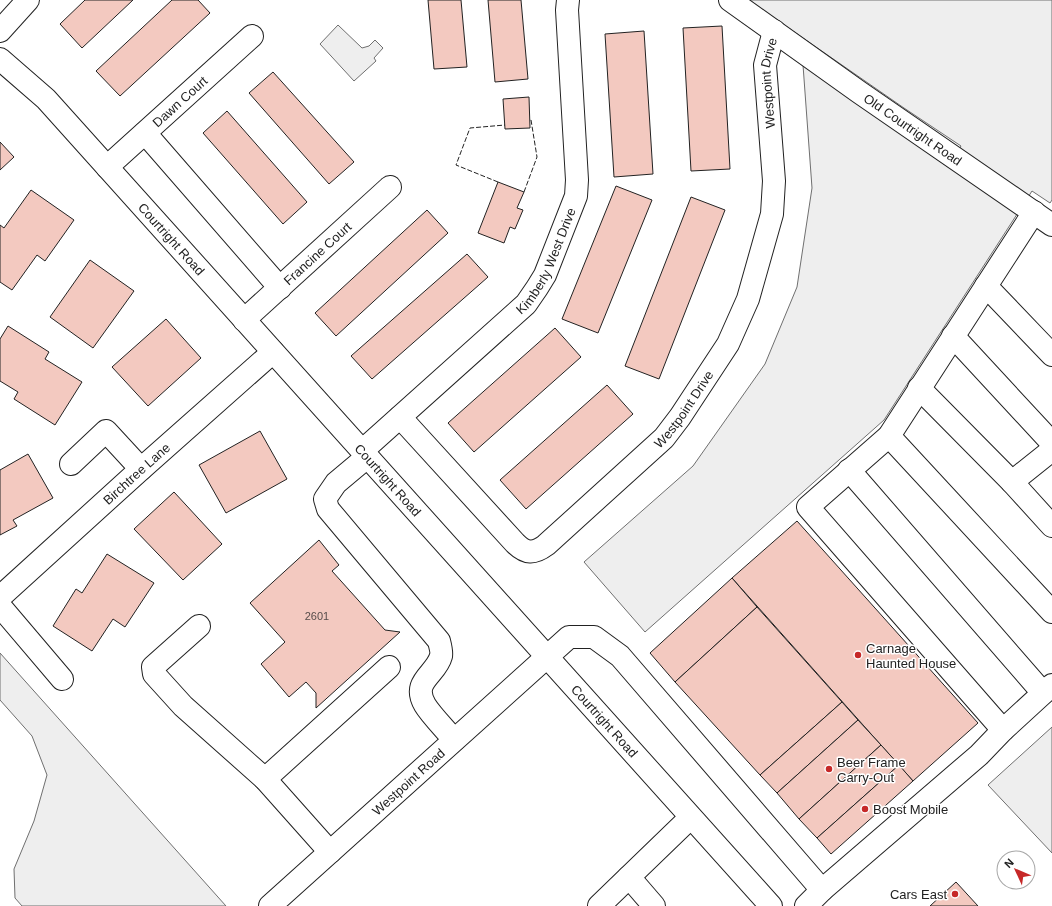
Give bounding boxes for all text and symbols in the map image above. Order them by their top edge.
street label: Westpoint Drive [757,36,779,129]
street label: Dawn Court [149,72,211,130]
street label: Old Courtright Road [861,90,965,168]
street label: Courtright Road [135,200,208,278]
street label: Kimberly West Drive [513,205,578,317]
street label: Francine Court [280,219,354,288]
street label: Westpoint Drive [651,367,716,451]
street label: Birchtree Lane [100,440,173,507]
street label: Courtright Road [352,441,424,519]
house number: 2601 [305,610,329,622]
place label: Carnage Haunted House [866,641,956,671]
marker: Carnage Haunted House [853,650,863,660]
street label: Courtright Road [568,682,641,760]
street label: Westpoint Road [369,745,448,818]
place label: Beer Frame Carry-Out [837,755,906,785]
marker: Beer Frame Carry-Out [824,764,834,774]
place label: Boost Mobile [873,802,948,817]
marker: Boost Mobile [860,804,870,814]
north arrow [996,850,1036,890]
text: N [1002,856,1016,870]
place label: Cars East [890,887,947,902]
marker: Cars East [950,889,960,899]

